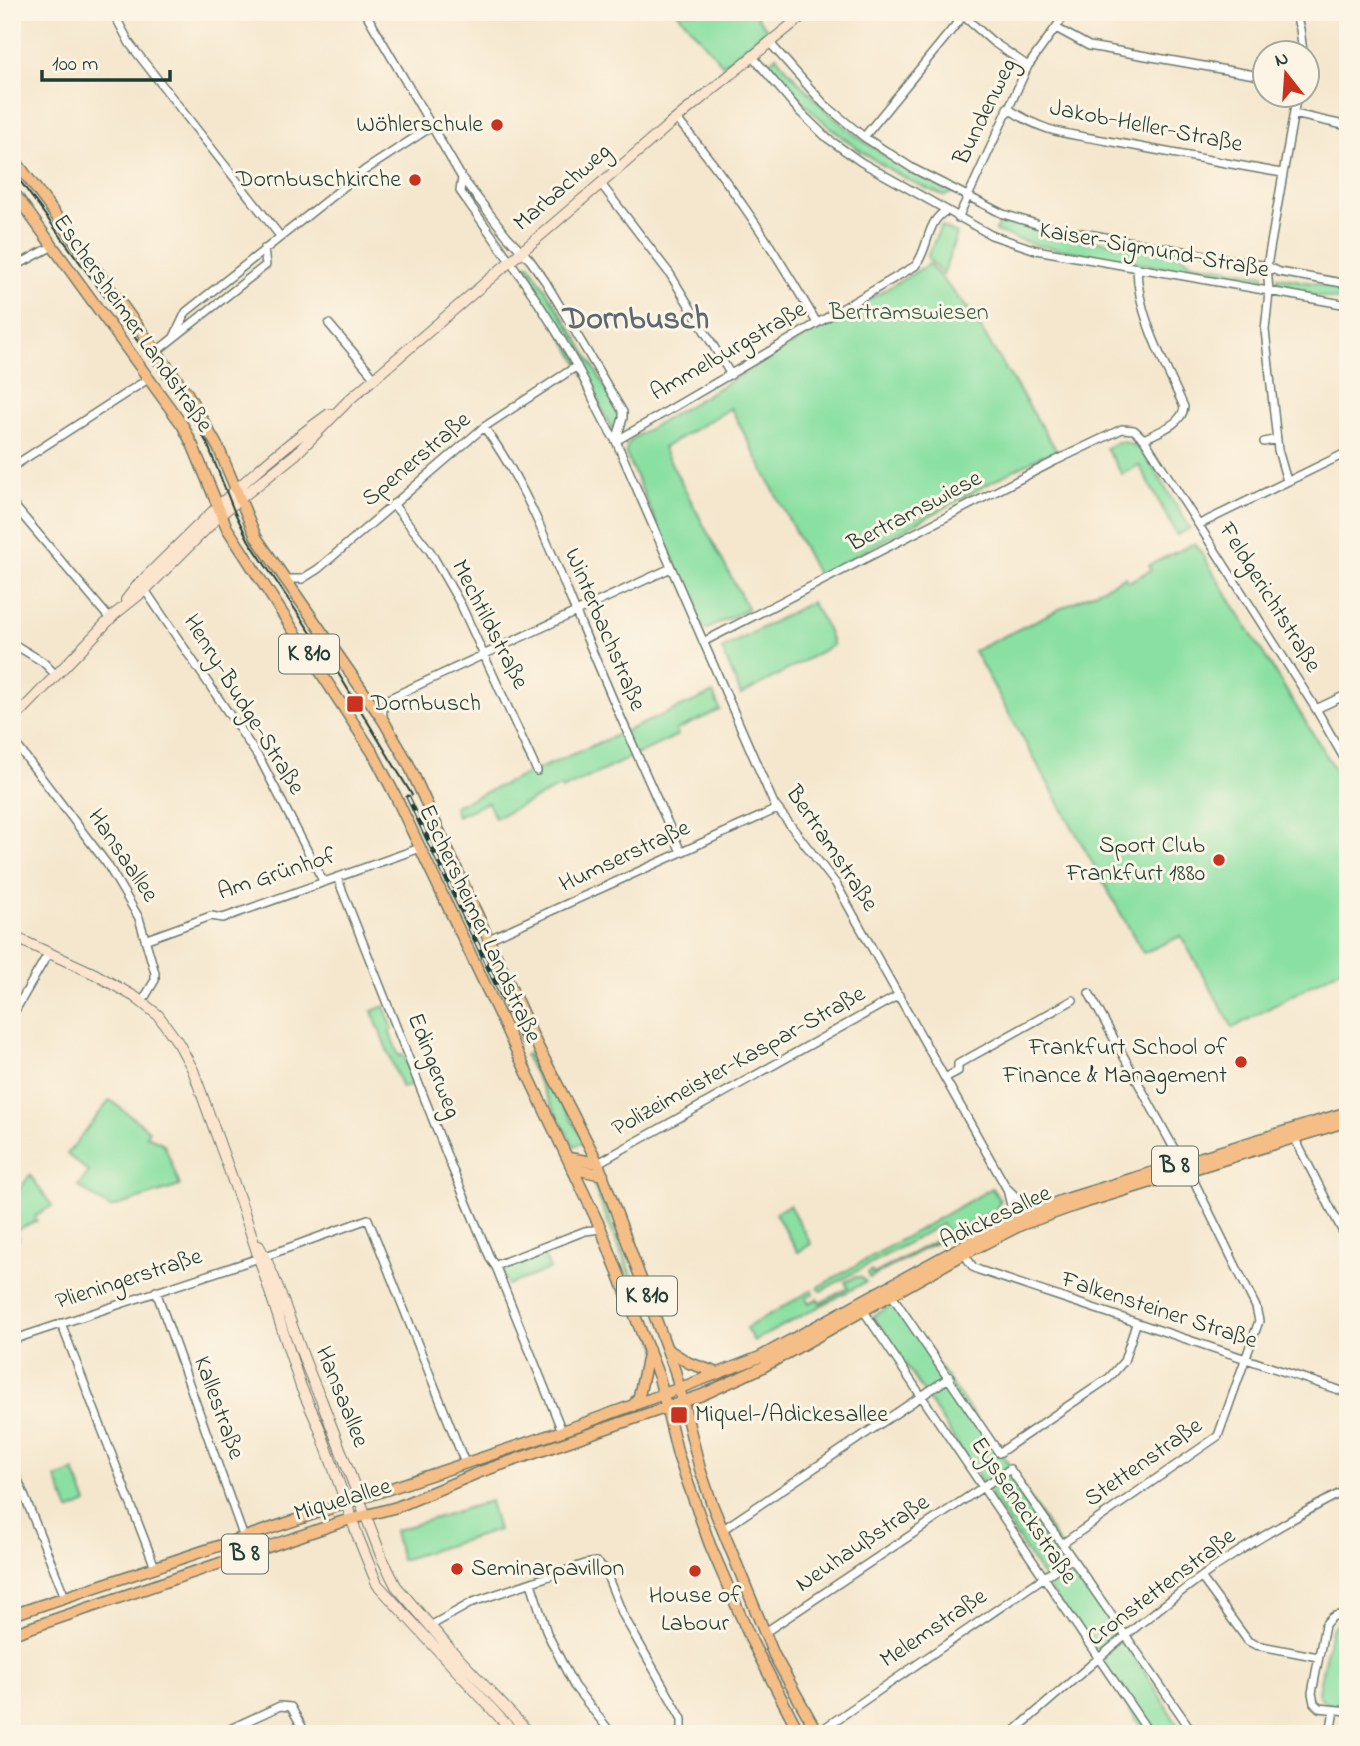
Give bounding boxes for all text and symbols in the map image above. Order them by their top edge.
scale bar [42,38,170,82]
north arrow [1252,38,1322,108]
text: N [1272,45,1292,75]
text: 100 m [52,50,98,80]
street label: Bundenweg [945,53,1027,172]
street label: Jakob-Heller-Straße [1047,91,1246,163]
place label: Wöhlerschule [356,108,483,143]
marker: Wöhlerschule [489,117,505,133]
street label: Marbachweg [506,135,620,241]
place label: Dornbuschkirche [235,163,401,198]
marker: Dornbuschkirche [407,172,423,188]
street label: Eschersheimer Landstraße [43,208,221,441]
street label: Kaiser-Sigmund-Straße [1036,214,1272,288]
street label: Ammelburgstraße [644,293,814,411]
park label: Bertramswiesen [828,296,989,331]
district label: Dornbusch [561,297,709,344]
street label: Spenerstraße [355,404,479,516]
street label: Bertramswiese [841,462,989,563]
street label: Feldgerichtstraße [1208,515,1329,680]
street label: Winterbachstraße [554,543,654,717]
street label: Mechtildstraße [441,554,537,696]
street label: Henry-Budge-Straße [172,608,313,803]
road number: K 810 [279,634,339,674]
place label: Dornbusch [370,687,481,722]
marker: Dornbusch [345,694,365,714]
street label: Bertramstraße [775,778,886,919]
street label: Eschersheimer Landstraße [408,799,550,1049]
street label: Hansaallee [78,802,166,910]
street label: Humserstraße [554,811,696,903]
place label: Sport Club Frankfurt 1880 [1065,829,1205,892]
street label: Am Grünhof [213,839,341,911]
marker: Sport Club Frankfurt 1880 [1211,852,1227,868]
street label: Polizeimeister-Kaspar-Straße [606,977,872,1146]
street label: Edingerweg [397,1008,469,1124]
place label: Frankfurt School of Finance & Management [1002,1031,1228,1094]
marker: Frankfurt School of Finance & Management [1233,1054,1249,1070]
road number: B 8 [1152,1147,1198,1186]
street label: Adickesallee [935,1177,1058,1259]
street label: Plieningerstraße [51,1240,207,1320]
street label: Falkensteiner Straße [1056,1262,1262,1359]
road number: K 810 [617,1276,677,1316]
street label: Hansaallee [305,1341,377,1453]
street label: Kallestraße [183,1352,253,1465]
place label: Miquel-/Adickesallee [695,1398,888,1433]
marker: Miquel-/Adickesallee [669,1405,689,1425]
street label: Stettenstraße [1078,1409,1210,1517]
street label: Eysseneckstraße [960,1430,1085,1592]
street label: Miquelallee [290,1470,396,1532]
street label: Neuhaußstraße [789,1486,937,1602]
street label: Cronstettenstraße [1080,1520,1244,1656]
road number: B 8 [222,1534,268,1574]
place label: Seminarpavillon [471,1552,624,1587]
marker: Seminarpavillon [449,1561,465,1577]
marker: House of Labour [687,1563,703,1579]
place label: House of Labour [649,1579,742,1642]
street label: Melemstraße [873,1580,995,1678]

